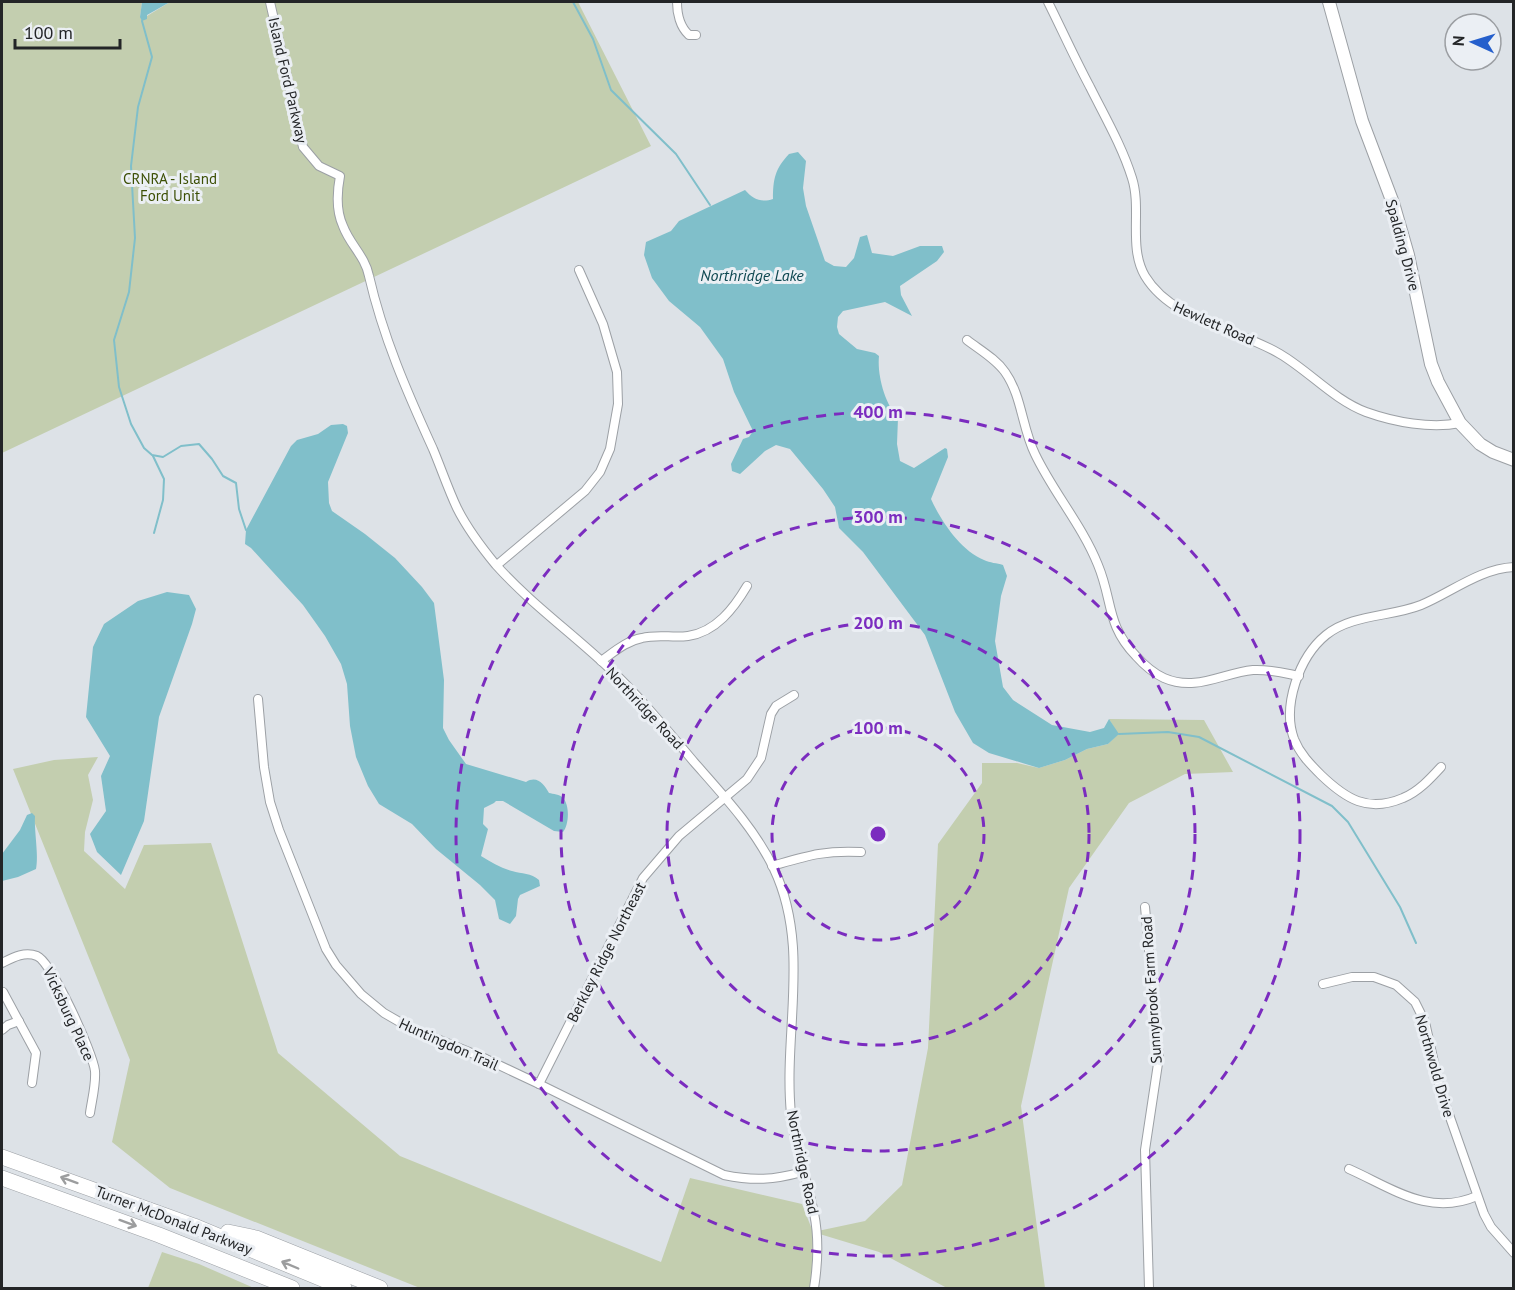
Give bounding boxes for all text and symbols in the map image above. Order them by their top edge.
scale bar [15,12,120,50]
north arrow [1443,12,1503,72]
street label: Island Ford Parkway [264,15,312,145]
text: 100 m [24,21,73,44]
text: N [1448,35,1468,47]
park label: CRNRA - Island Ford Unit [123,169,217,205]
street label: Spalding Drive [1382,197,1424,293]
water label: Northridge Lake [700,265,804,285]
street label: Hewlett Road [1171,297,1257,349]
text: 400 m [853,400,903,423]
text: 300 m [853,505,903,528]
text: 200 m [853,611,903,634]
street label: Northridge Road [602,663,688,753]
text: 100 m [853,716,903,739]
centre of rings [868,824,888,844]
street label: Berkley Ridge Northeast [562,879,650,1025]
street label: Sunnybrook Farm Road [1136,916,1166,1064]
street label: Vicksburg Place [39,964,99,1064]
street label: Northwold Drive [1411,1012,1459,1120]
street label: Huntingdon Trail [396,1014,502,1075]
street label: Northridge Road [783,1108,823,1216]
one-way arrow [60,1174,79,1185]
street label: Turner McDonald Parkway [93,1181,255,1259]
one-way arrow [119,1218,137,1229]
one-way arrow [281,1259,300,1270]

